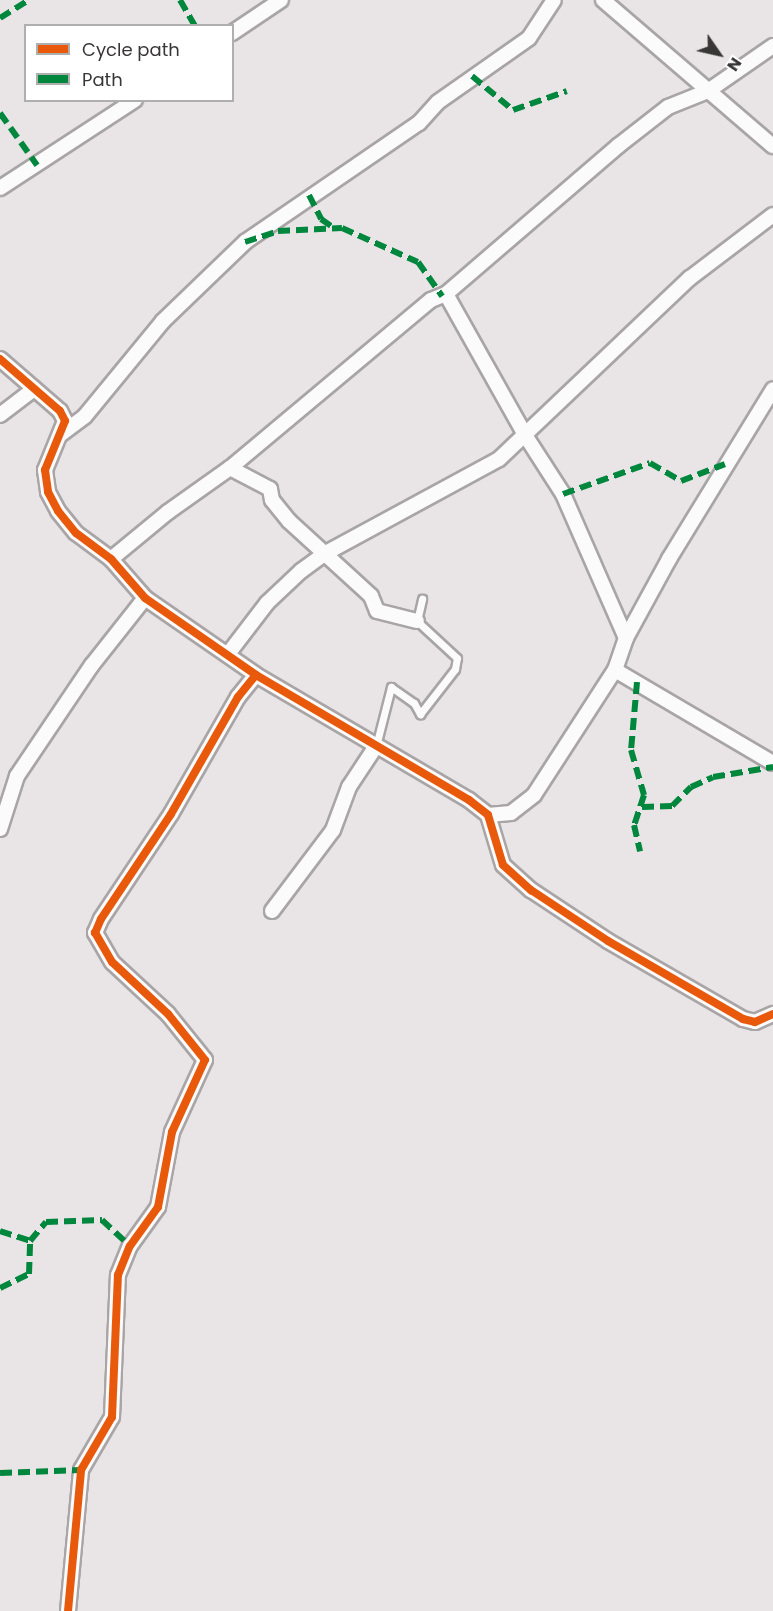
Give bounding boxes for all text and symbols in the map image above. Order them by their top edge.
legend [24,24,234,102]
north arrow [689,24,749,84]
text: Cycle path [82,37,180,62]
text: N [721,53,747,76]
text: Path [82,67,123,92]

